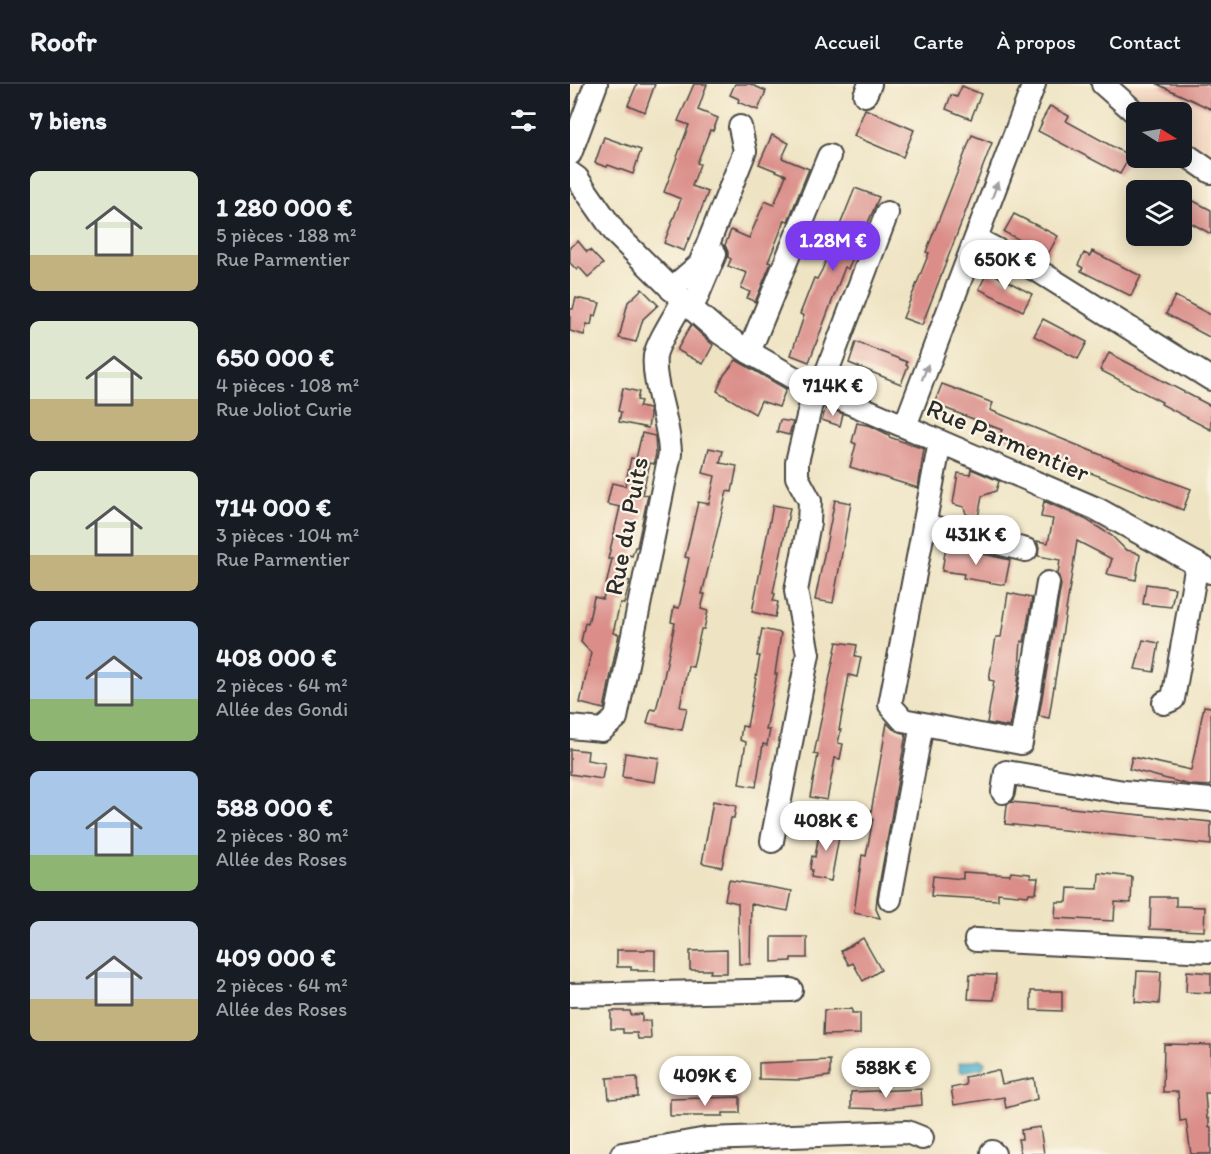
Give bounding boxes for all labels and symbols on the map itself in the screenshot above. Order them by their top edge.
north arrow [1126,102,1192,168]
one-way arrow [990,180,1000,198]
pin: 1.28M € [778,221,888,272]
pin: 650K € [956,240,1054,291]
one-way arrow [921,363,931,381]
pin: 714K € [784,366,882,417]
street label: Rue Parmentier [922,391,1094,489]
street label: Rue du Puits [597,454,655,598]
pin: 431K € [927,515,1025,566]
pin: 408K € [777,801,875,852]
pin: 588K € [837,1048,935,1099]
pin: 409K € [656,1056,754,1107]

